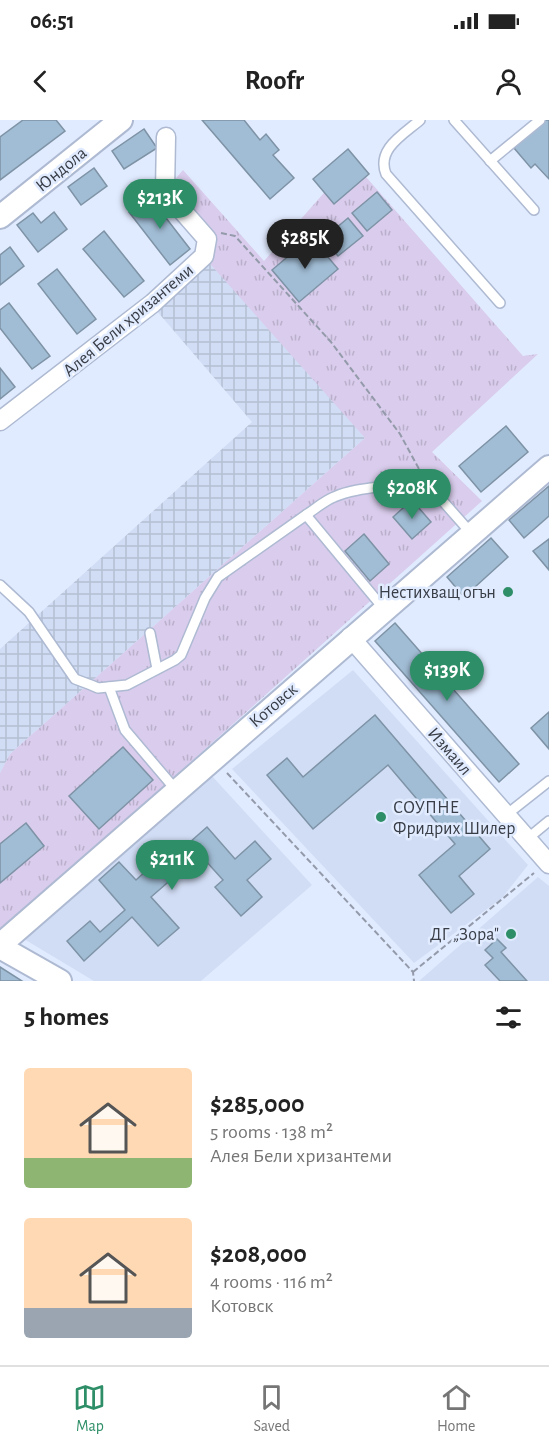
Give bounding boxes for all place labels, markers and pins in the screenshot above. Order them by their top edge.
pin: $213K [118,179,202,230]
pin: $285K [263,219,347,270]
pin: $208K [370,469,454,520]
place label: Нестихващ огън [378,584,496,602]
marker: Нестихващ огън [501,585,515,599]
pin: $139K [405,651,489,702]
place label: СОУПНЕ Фридрих Шилер [393,799,515,838]
marker: СОУПНЕ Фридрих Шилер [374,810,388,824]
pin: $211K [130,840,214,891]
place label: ДГ „Зора" [430,926,499,944]
marker: ДГ „Зора" [504,927,518,941]

